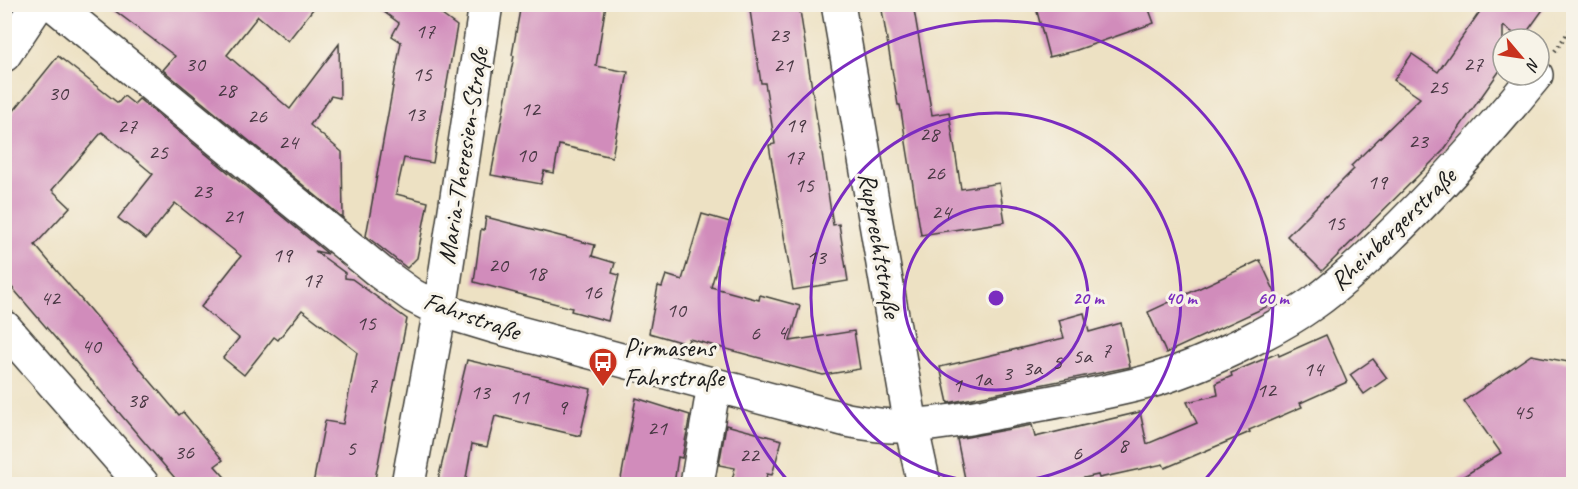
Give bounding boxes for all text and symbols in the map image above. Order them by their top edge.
house number: 17 [415,17,436,45]
house number: 23 [769,21,791,49]
north arrow [1491,27,1551,87]
street label: Maria-Theresien-Straße [430,43,497,266]
house number: 30 [185,50,207,78]
house number: 27 [1463,50,1484,78]
house number: 21 [773,51,794,79]
text: N [1521,55,1544,76]
house number: 15 [412,60,433,88]
house number: 25 [1428,73,1449,101]
house number: 28 [216,76,238,104]
house number: 30 [48,79,70,107]
house number: 12 [520,95,542,123]
house number: 13 [405,100,427,128]
house number: 26 [247,102,268,130]
house number: 19 [785,111,807,139]
house number: 27 [117,112,138,140]
house number: 28 [919,120,941,148]
house number: 23 [1408,127,1430,155]
house number: 24 [278,128,300,156]
house number: 25 [148,138,169,166]
house number: 10 [516,141,538,169]
house number: 17 [784,143,805,171]
house number: 26 [925,159,946,187]
street label: Rheinbergerstraße [1323,159,1465,298]
house number: 19 [1367,168,1389,196]
street label: Rupprechtstraße [851,170,909,323]
house number: 15 [794,171,815,199]
house number: 23 [192,177,214,205]
house number: 24 [931,198,953,226]
house number: 21 [223,202,244,230]
house number: 15 [1325,209,1346,237]
house number: 19 [272,241,294,269]
house number: 13 [806,243,828,271]
house number: 20 [488,251,510,279]
house number: 18 [526,259,548,287]
house number: 17 [302,266,323,294]
house number: 16 [582,278,603,306]
house number: 42 [40,284,62,312]
street label: Fahrstraße [419,284,527,349]
text: 20 m [1073,287,1105,309]
text: 40 m [1166,287,1198,309]
text: 60 m [1257,287,1290,309]
centre of rings [986,288,1006,308]
house number: 10 [666,296,688,324]
house number: 15 [356,309,377,337]
house number: 4 [777,318,789,346]
house number: 6 [750,319,761,347]
place label: Pirmasens Fahrstraße [624,331,726,394]
house number: 40 [81,332,103,360]
house number: 7 [1101,336,1112,364]
house number: 5a [1072,342,1093,370]
bus stop icon: Pirmasens Fahrstraße [587,346,619,388]
house number: 5 [1052,348,1063,376]
house number: 3a [1022,354,1043,382]
house number: 14 [1303,355,1325,383]
house number: 3 [1002,359,1014,387]
house number: 1a [972,365,993,393]
house number: 7 [367,371,378,399]
house number: 1 [952,371,963,399]
house number: 12 [1256,376,1278,404]
house number: 13 [470,378,492,406]
house number: 11 [509,383,530,411]
house number: 38 [127,386,149,414]
house number: 9 [557,393,569,421]
house number: 45 [1513,398,1534,426]
house number: 21 [647,414,668,442]
house number: 8 [1118,431,1130,459]
house number: 5 [346,434,357,462]
house number: 36 [174,438,195,466]
house number: 6 [1072,439,1083,467]
house number: 22 [739,441,761,469]

